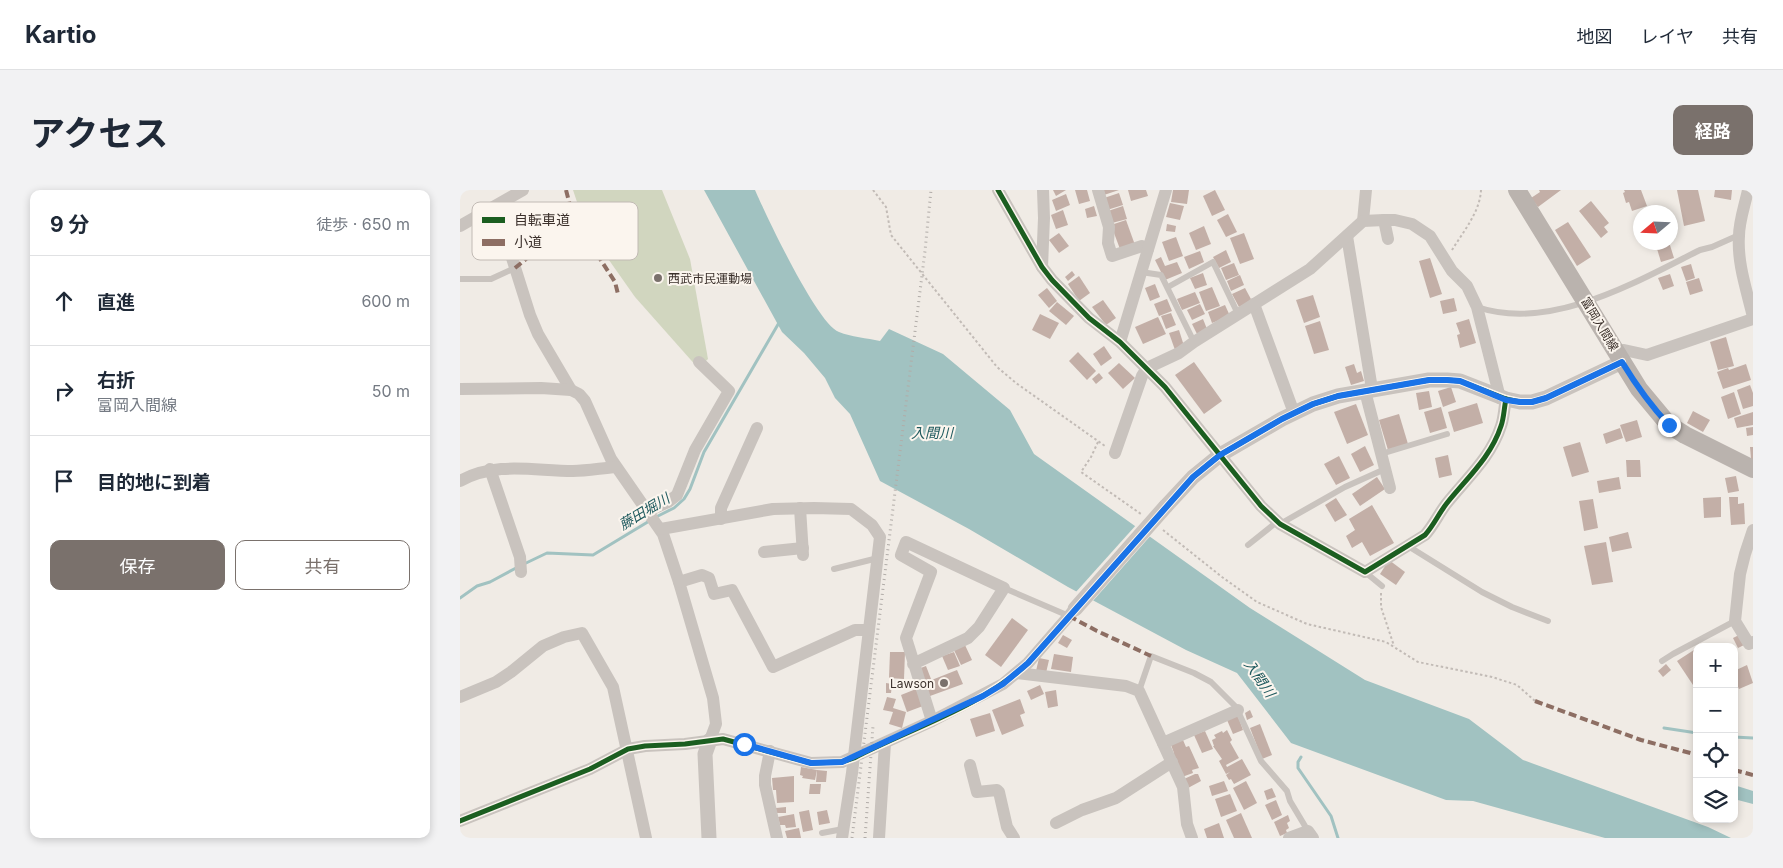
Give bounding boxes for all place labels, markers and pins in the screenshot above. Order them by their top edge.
place label: 西武市民運動場 [668,271,752,286]
marker: 西武市民運動場 [652,272,664,284]
place label: Lawson [890,676,934,691]
marker: Lawson [938,677,950,689]

